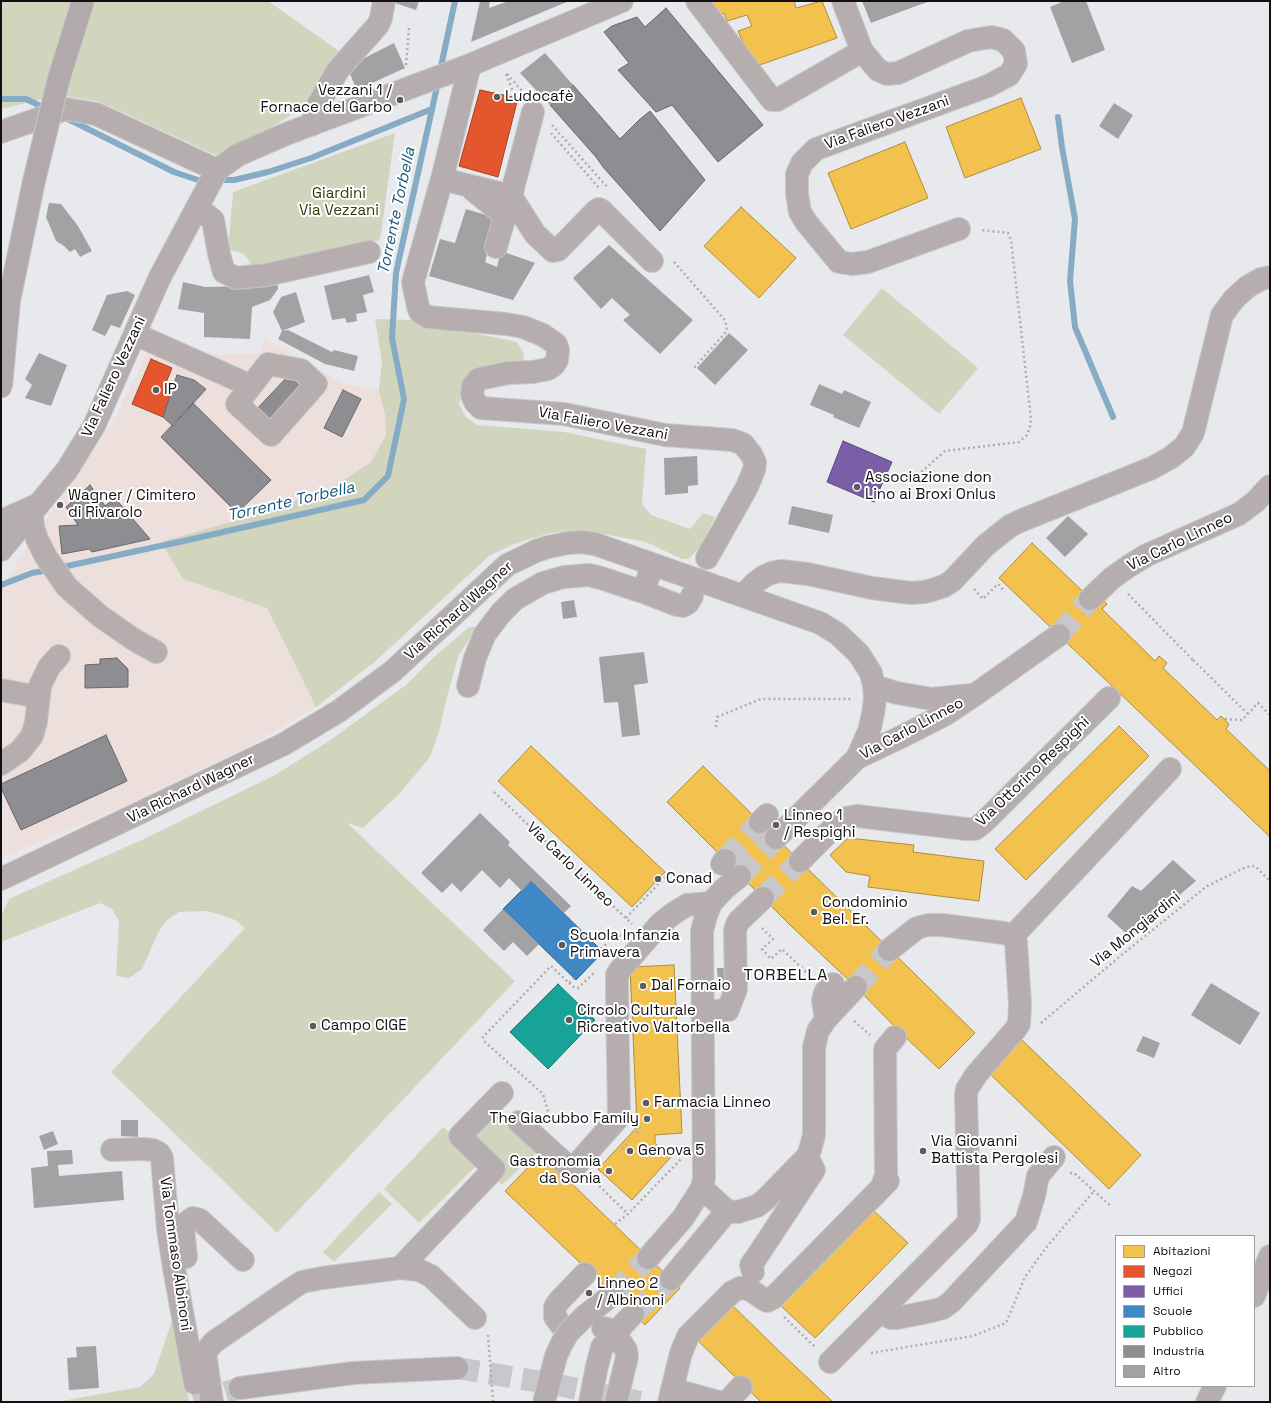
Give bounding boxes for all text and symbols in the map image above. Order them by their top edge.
place label: Vezzani 1 / Fornace del Garbo [261,82,392,117]
place label: Ludocafè [505,88,574,106]
marker: Ludocafè [492,92,502,102]
street label: Via Faliero Vezzani [822,92,952,154]
marker: Vezzani 1 / Fornace del Garbo [395,95,405,105]
water label: Torrente Torbella [374,146,420,276]
park label: Giardini Via Vezzani [299,185,379,220]
street label: Via Faliero Vezzani [78,314,150,440]
place label: IP [164,381,177,399]
marker: IP [151,385,161,395]
street label: Via Faliero Vezzani [537,404,669,444]
place label: Associazione don Lino ai Broxi Onlus [865,469,996,504]
water label: Torrente Torbella [226,478,356,526]
marker: Associazione don Lino ai Broxi Onlus [852,482,862,492]
place label: Wagner / Cimitero di Rivarolo [68,487,196,522]
marker: Wagner / Cimitero di Rivarolo [55,500,65,510]
street label: Via Carlo Linneo [1125,509,1235,575]
street label: Via Richard Wagner [401,558,517,664]
street label: Via Carlo Linneo [857,694,967,764]
street label: Via Ottorino Respighi [973,713,1093,831]
street label: Via Richard Wagner [125,750,257,828]
place label: Linneo 1 / Respighi [784,807,855,842]
street label: Via Carlo Linneo [523,819,617,911]
marker: Linneo 1 / Respighi [771,820,781,830]
place label: Conad [666,870,712,888]
marker: Conad [653,874,663,884]
street label: Via Mongiardini [1087,888,1185,972]
place label: Condominio Bel. Er. [822,894,908,929]
marker: Condominio Bel. Er. [809,907,819,917]
place label: Scuola Infanzia Primavera [570,927,680,962]
marker: Scuola Infanzia Primavera [557,940,567,950]
district label: TORBELLA [744,966,828,986]
place label: Dal Fornaio [651,977,731,995]
marker: Dal Fornaio [638,981,648,991]
place label: Circolo Culturale Ricreativo Valtorbella [577,1002,730,1037]
marker: Circolo Culturale Ricreativo Valtorbella [564,1015,574,1025]
place label: Campo CIGE [321,1017,407,1035]
marker: Campo CIGE [308,1021,318,1031]
place label: Farmacia Linneo [654,1094,771,1112]
marker: Farmacia Linneo [641,1098,651,1108]
place label: The Giacubbo Family [490,1110,639,1128]
marker: The Giacubbo Family [642,1114,652,1124]
place label: Via Giovanni Battista Pergolesi [931,1133,1058,1168]
place label: Genova 5 [638,1142,704,1160]
marker: Genova 5 [625,1146,635,1156]
marker: Via Giovanni Battista Pergolesi [918,1146,928,1156]
place label: Gastronomia da Sonia [510,1153,601,1188]
marker: Gastronomia da Sonia [604,1166,614,1176]
street label: Via Tommaso Albinoni [155,1176,195,1332]
legend [1115,1235,1255,1387]
text: Abitazioni [1153,1243,1211,1259]
text: Negozi [1153,1263,1192,1279]
place label: Linneo 2 / Albinoni [597,1275,664,1310]
text: Uffici [1153,1283,1183,1299]
marker: Linneo 2 / Albinoni [584,1288,594,1298]
text: Scuole [1153,1303,1192,1319]
text: Pubblico [1153,1323,1203,1339]
text: Industria [1153,1343,1204,1359]
text: Altro [1153,1363,1181,1379]

